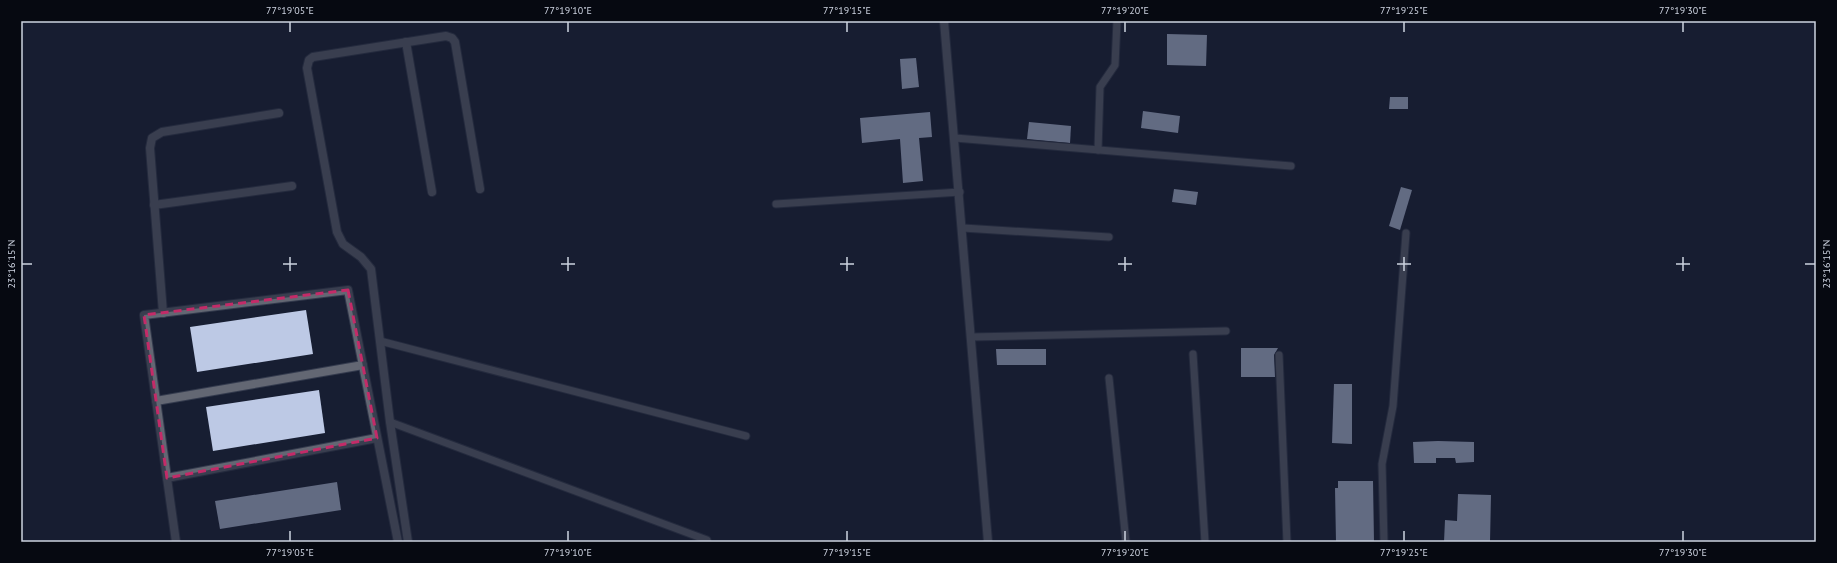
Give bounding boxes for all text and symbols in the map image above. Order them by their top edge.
text: 77°19'05"E [266,4,314,17]
text: 77°19'10"E [544,4,592,17]
text: 77°19'15"E [823,4,871,17]
text: 77°19'20"E [1101,4,1149,17]
text: 77°19'25"E [1380,4,1428,17]
text: 77°19'30"E [1659,4,1707,17]
text: 23°16'15"N [5,239,18,289]
text: 23°16'15"N [1820,239,1833,289]
text: 77°19'05"E [266,546,314,559]
text: 77°19'10"E [544,546,592,559]
text: 77°19'15"E [823,546,871,559]
text: 77°19'20"E [1101,546,1149,559]
text: 77°19'25"E [1380,546,1428,559]
text: 77°19'30"E [1659,546,1707,559]

